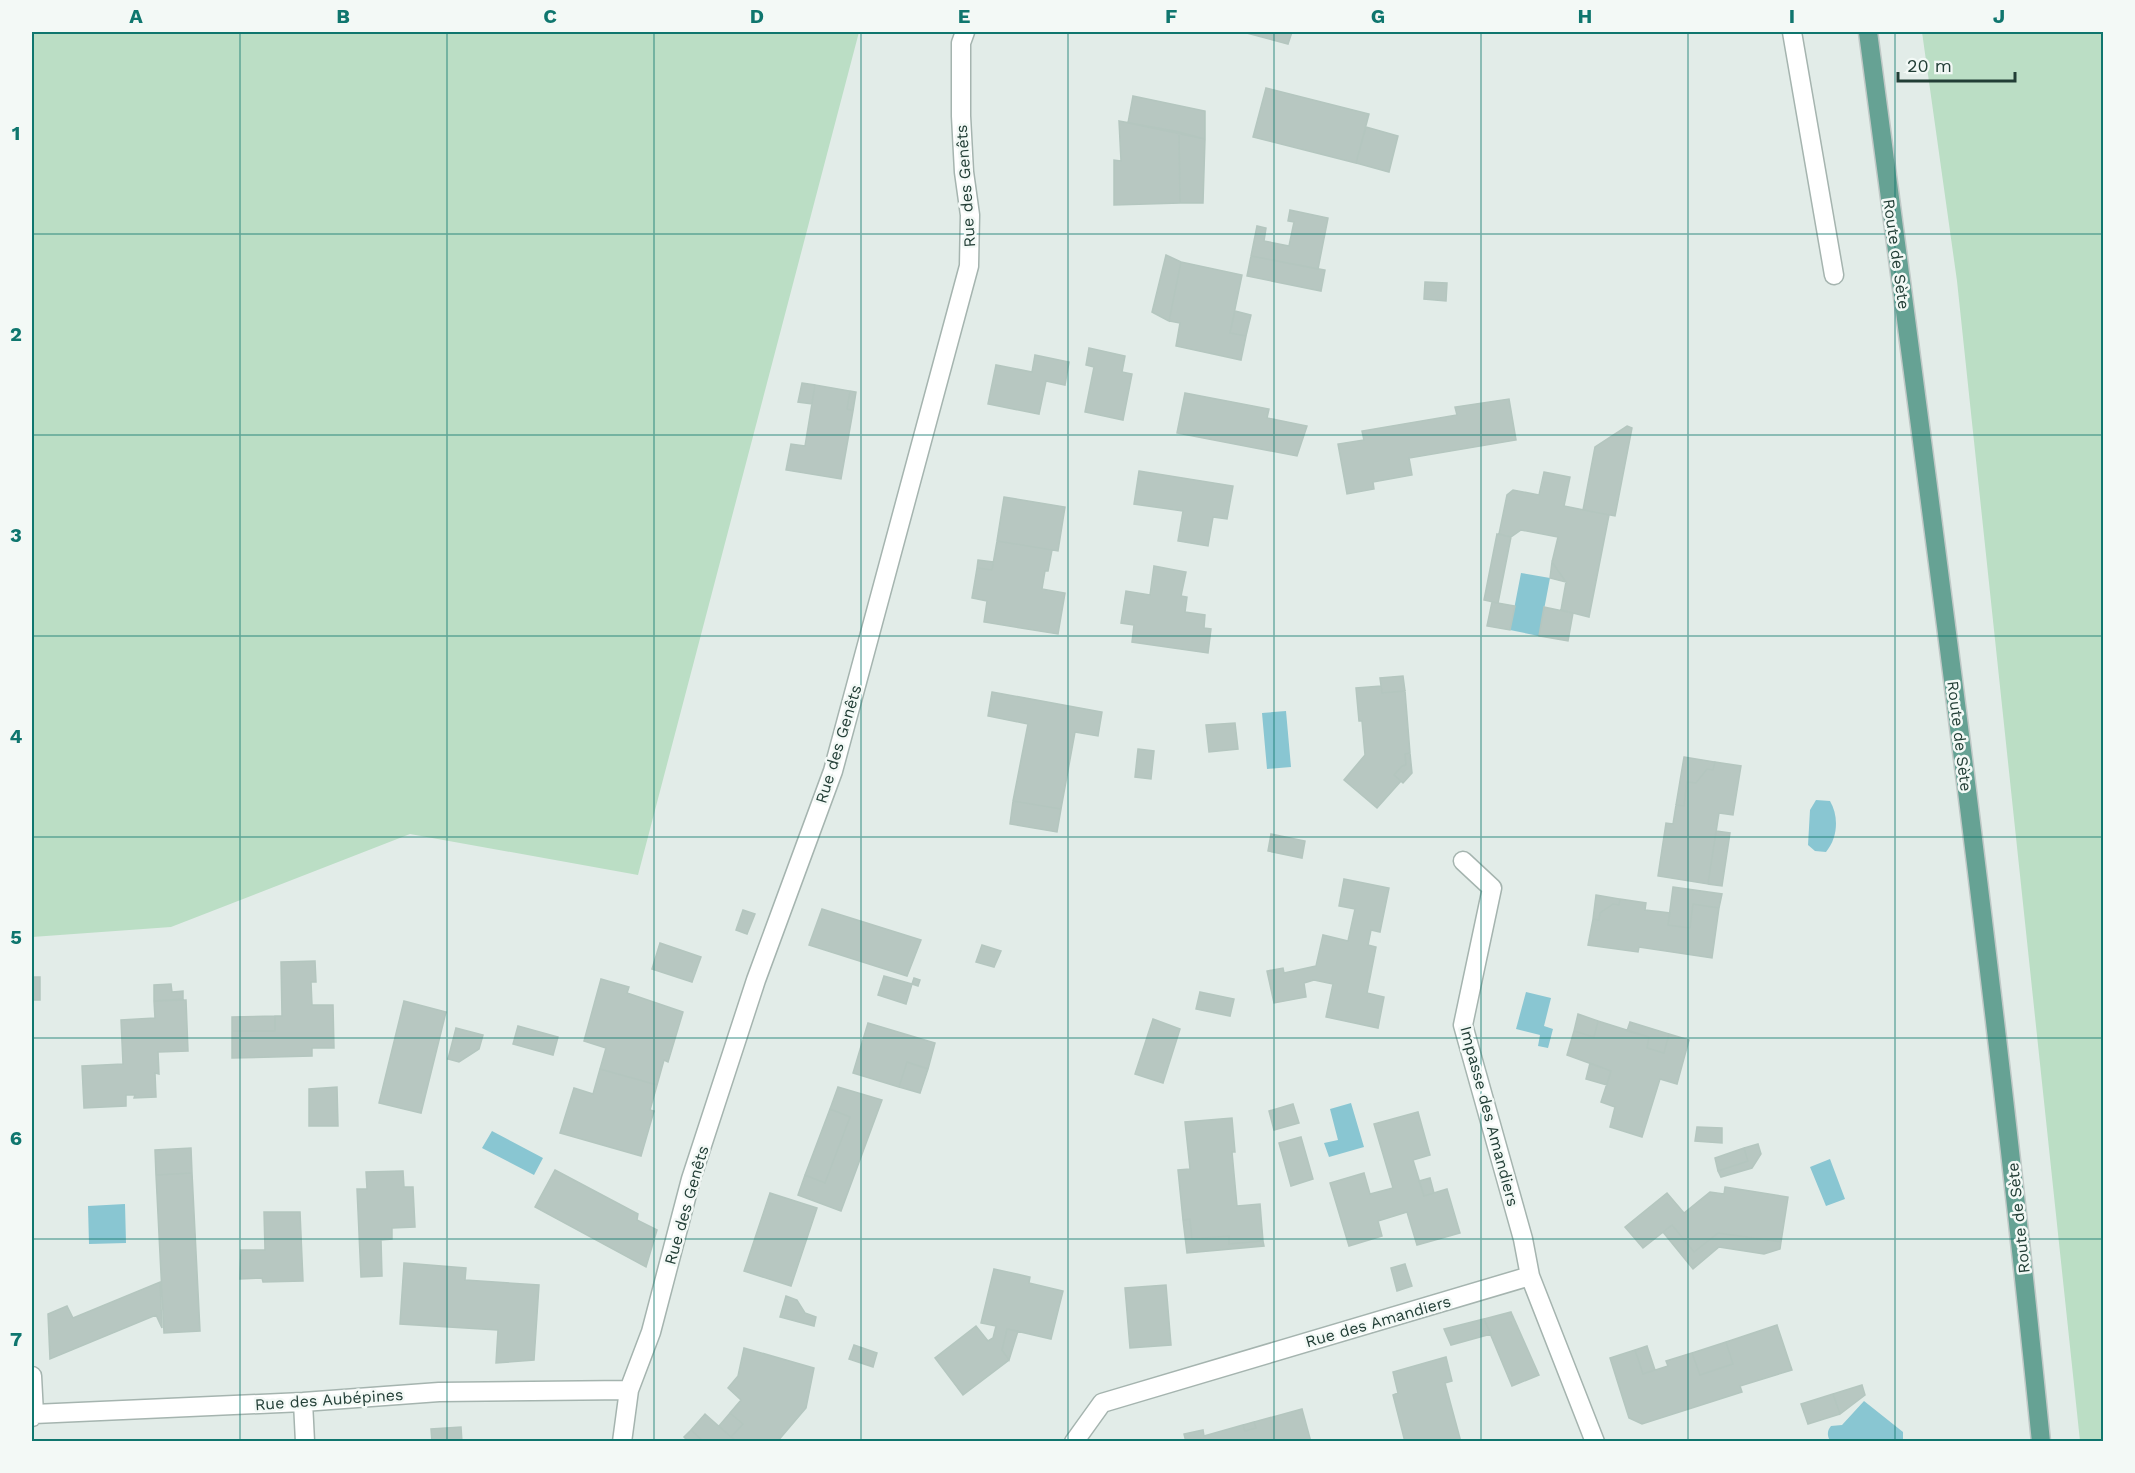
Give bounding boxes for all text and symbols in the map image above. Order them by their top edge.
text: A [129,4,143,28]
text: B [336,4,350,28]
text: C [543,4,557,28]
text: D [750,4,764,28]
text: E [958,4,970,28]
text: F [1165,4,1177,28]
text: G [1371,4,1385,28]
text: H [1578,4,1592,28]
text: I [1789,4,1795,28]
text: J [1993,4,2005,28]
scale bar [1898,45,2015,83]
text: 20 m [1907,55,1952,76]
text: 1 [12,121,20,145]
street label: Rue des Genêts [952,124,979,248]
street label: Route de Sète [1879,198,1914,310]
text: 2 [10,322,22,346]
text: 3 [10,523,22,547]
street label: Route de Sète [1943,680,1976,792]
street label: Rue des Genêts [811,683,866,806]
text: 4 [10,724,23,748]
text: 5 [10,925,22,949]
street label: Impasse des Amandiers [1456,1024,1523,1208]
text: 6 [10,1126,22,1150]
street label: Rue des Genêts [660,1143,713,1267]
street label: Route de Sète [2003,1162,2034,1274]
street label: Rue des Amandiers [1303,1292,1453,1351]
text: 7 [10,1327,22,1351]
street label: Rue des Aubépines [254,1385,404,1414]

